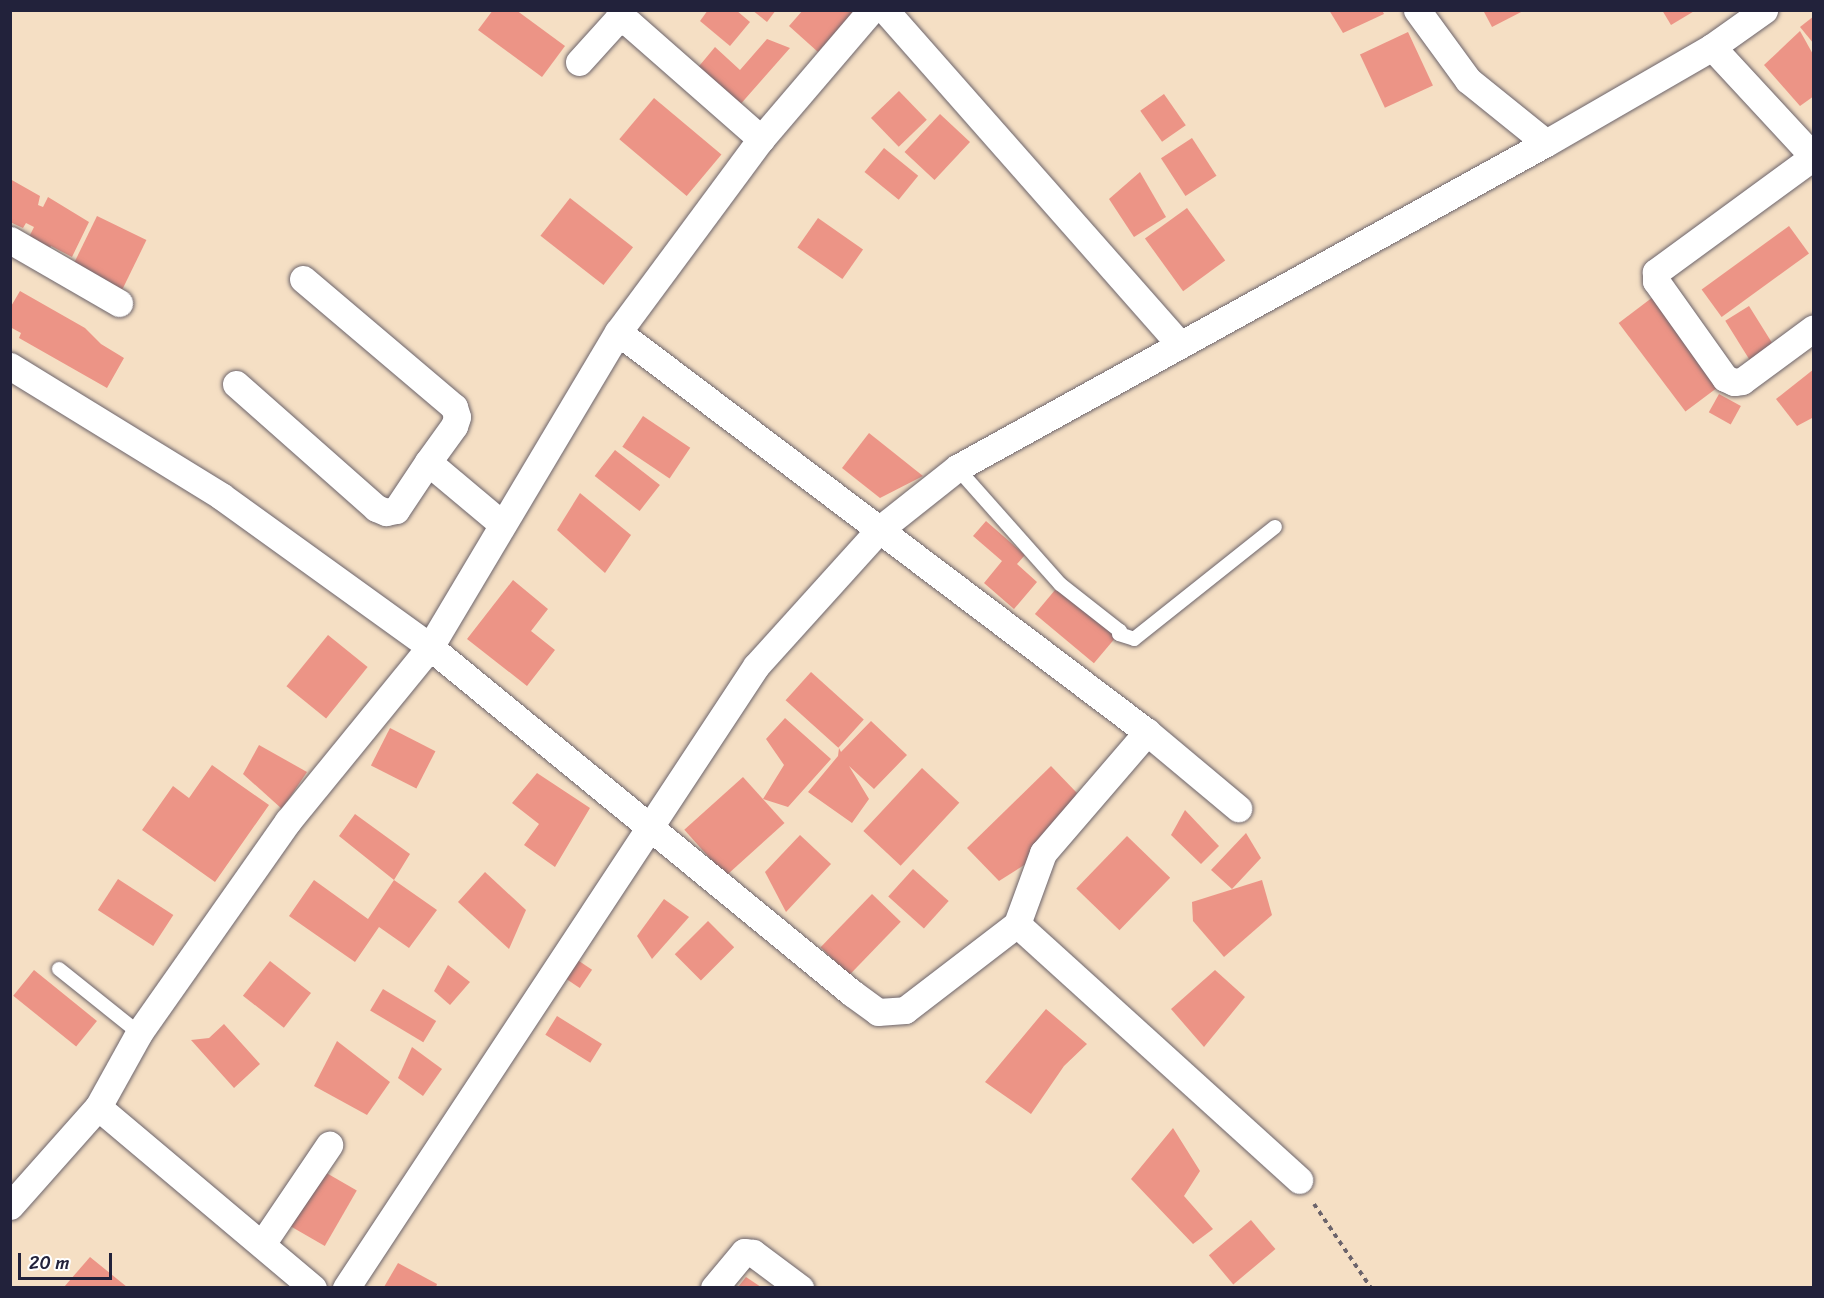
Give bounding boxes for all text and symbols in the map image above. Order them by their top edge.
scale bar [21,1241,116,1279]
text: 20 m [29,1247,69,1279]

